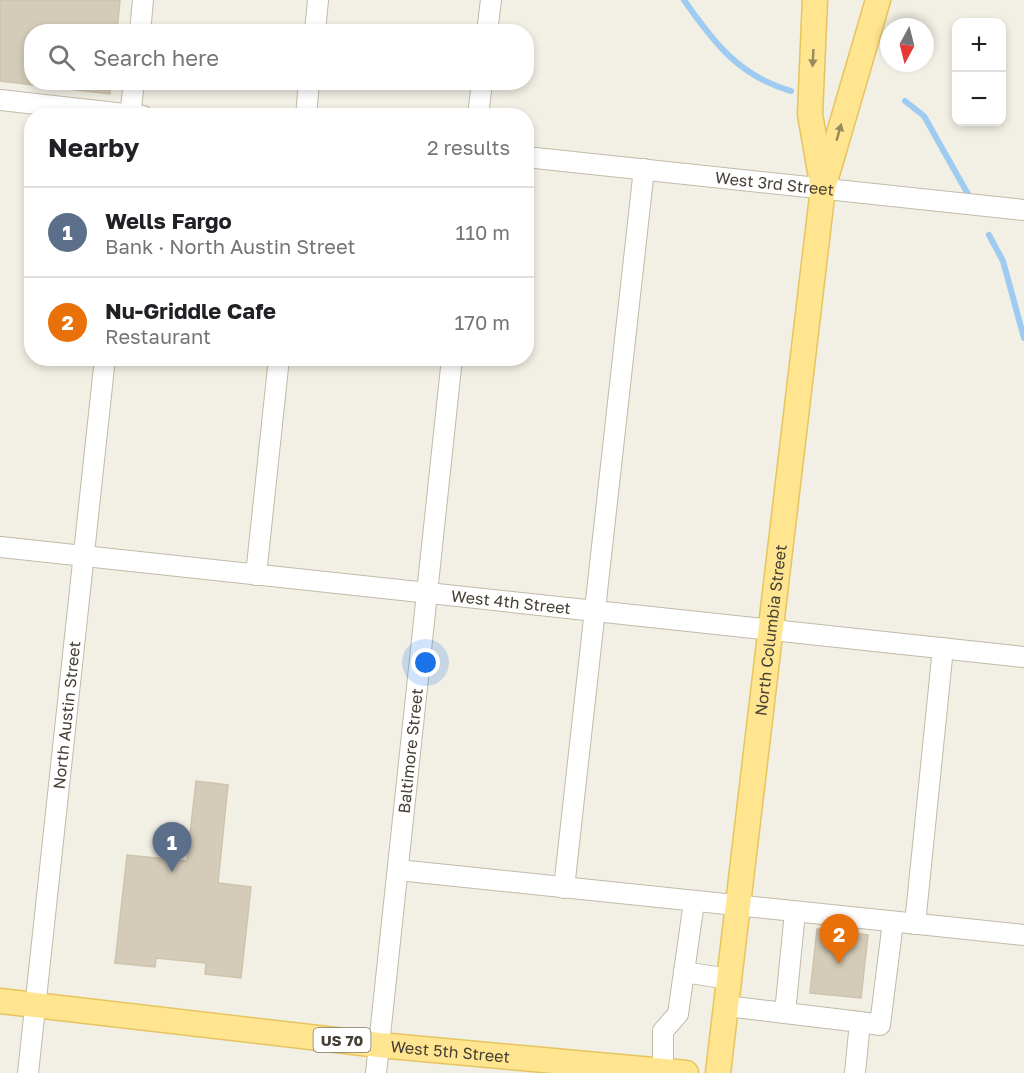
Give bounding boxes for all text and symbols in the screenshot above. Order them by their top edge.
north arrow [880,18,934,72]
map controls [952,18,1006,126]
button: + [952,18,1006,72]
search box [24,24,534,90]
icon: search [45,41,78,74]
text: Search here [93,44,219,71]
one-way arrow [808,49,817,68]
button: − [952,72,1006,126]
one-way arrow [835,123,844,141]
text: Nearby [48,132,139,163]
text: 2 results [427,135,510,159]
street label: West 3rd Street [714,167,835,200]
text: Wells Fargo [105,207,232,234]
text: 1 [62,220,73,244]
text: 110 m [456,220,510,244]
text: Bank · North Austin Street [105,234,356,258]
text: Nu-Griddle Cafe [105,297,276,324]
text: 2 [61,310,74,334]
text: 170 m [455,310,510,334]
text: Restaurant [105,324,211,348]
street label: North Columbia Street [750,543,791,717]
street label: West 4th Street [450,586,572,618]
street label: North Austin Street [49,640,84,790]
your location [411,648,440,677]
street label: Baltimore Street [394,687,427,814]
pin: 1 [152,822,192,872]
pin: 2 [820,914,858,964]
road number: US 70 [314,1028,370,1052]
street label: West 5th Street [390,1036,511,1067]

